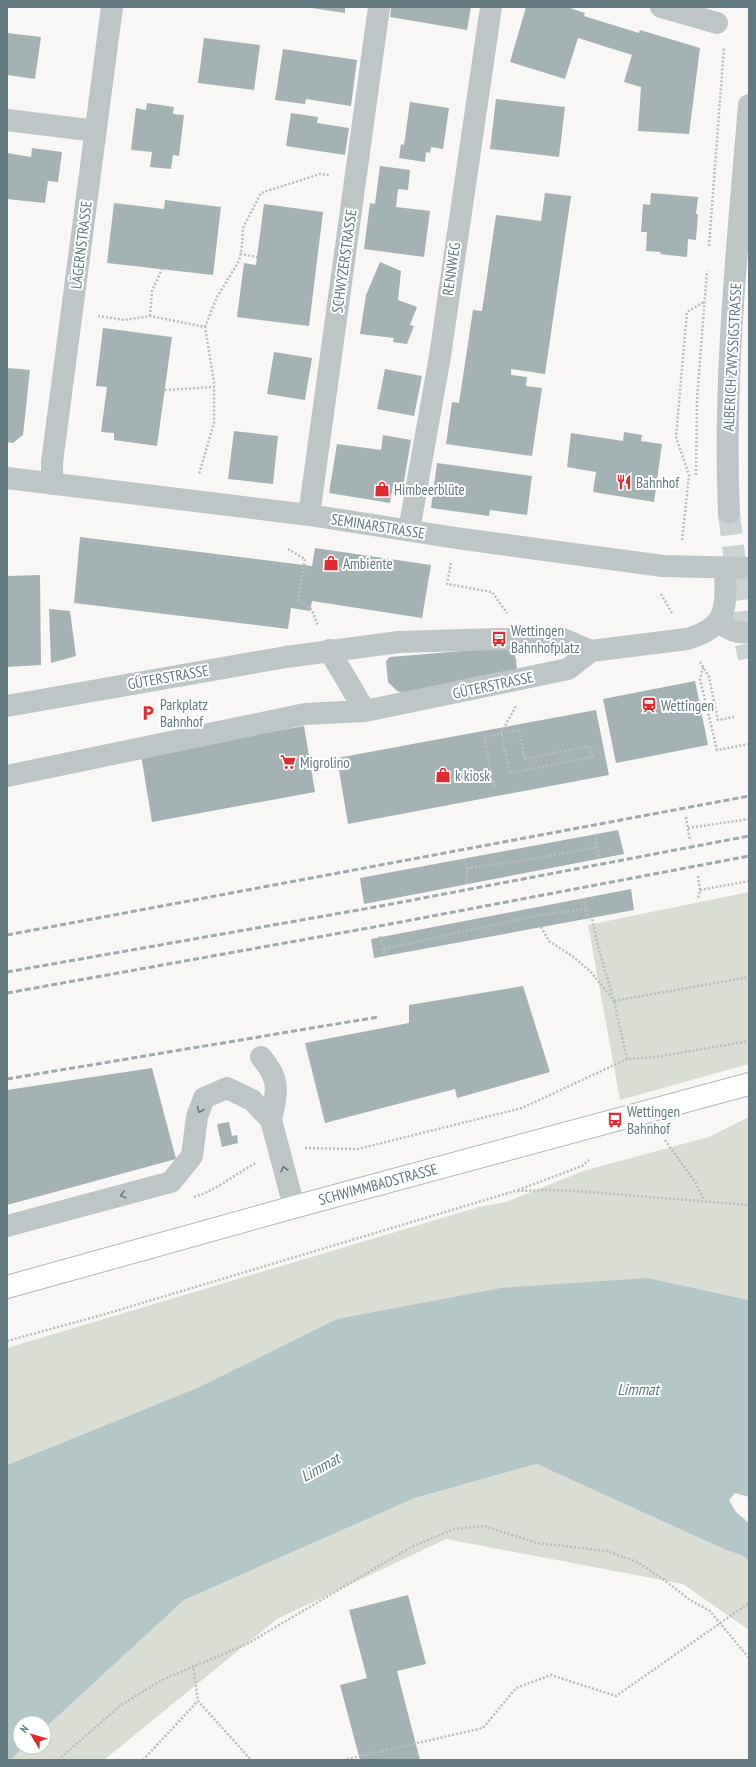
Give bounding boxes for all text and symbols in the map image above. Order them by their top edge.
street label: LÄGERNSTRASSE [66,200,96,290]
street label: SCHWYZERSTRASSE [327,208,361,314]
street label: RENNWEG [438,241,464,297]
street label: ALBERICH ZWYSSIGSTRASSE [719,282,745,432]
restaurant icon: Bahnhof [615,473,633,491]
place label: Bahnhof [636,473,680,492]
shop icon: Himbeerblüte [373,480,391,498]
place label: Himbeerblüte [394,480,465,499]
street label: SEMINARSTRASSE [330,509,426,543]
shop icon: Ambiente [322,554,340,572]
place label: Ambiente [343,554,393,573]
place label: Wettingen Bahnhofplatz [511,621,580,657]
bus stop icon: Wettingen Bahnhofplatz [490,630,508,648]
street label: GÜTERSTRASSE [126,661,210,693]
street label: GÜTERSTRASSE [451,667,535,703]
place label: Parkplatz Bahnhof [160,695,208,731]
station icon: Wettingen [640,696,658,714]
place label: Wettingen [661,696,714,715]
parking icon: Parkplatz Bahnhof [139,704,157,722]
supermarket icon: Migrolino [279,753,297,771]
place label: Migrolino [300,753,350,772]
shop icon: k kiosk [434,766,452,784]
place label: k kiosk [455,766,490,785]
place label: Wettingen Bahnhof [627,1102,680,1138]
one-way arrow [196,1107,204,1114]
bus stop icon: Wettingen Bahnhof [606,1111,624,1129]
street label: SCHWIMMBADSTRASSE [316,1159,440,1209]
one-way arrow [280,1166,289,1173]
one-way arrow [120,1190,127,1199]
water label: Limmat [617,1379,660,1399]
water label: Limmat [297,1447,344,1486]
north arrow [12,1715,52,1755]
text: N [17,1722,31,1735]

